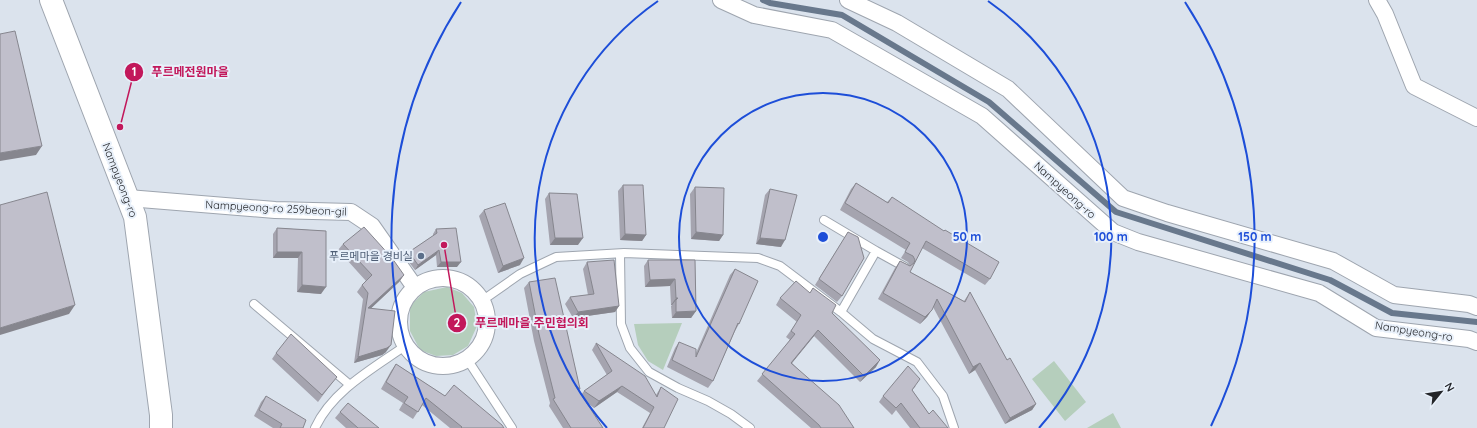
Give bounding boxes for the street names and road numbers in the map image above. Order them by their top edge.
street label: Nampyeong-ro [99,141,141,220]
street label: Nampyeong-ro [1031,159,1099,222]
street label: Nampyeong-ro 259beon-gil [205,197,347,219]
street label: Nampyeong-ro [1374,318,1454,344]

